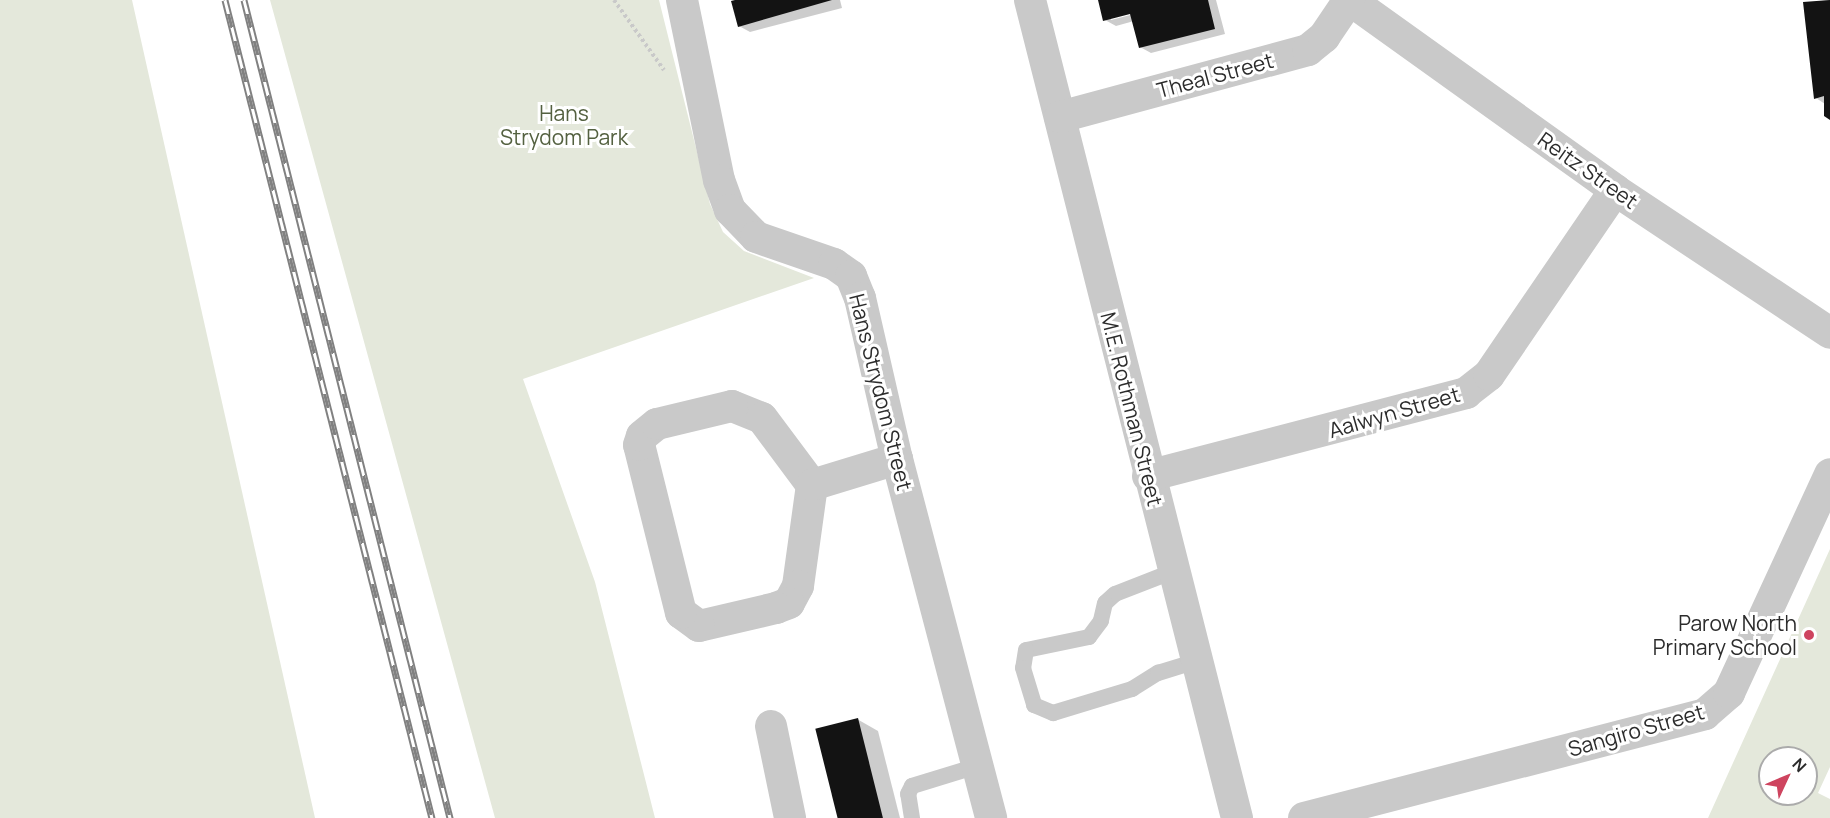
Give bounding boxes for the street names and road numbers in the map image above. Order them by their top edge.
street label: Theal Street [1154,47,1276,103]
street label: Reitz Street [1533,126,1643,214]
street label: Hans Strydom Street [844,291,918,493]
street label: M.E. Rothman Street [1096,309,1168,509]
street label: Aalwyn Street [1325,381,1463,443]
street label: Sangiro Street [1565,699,1707,761]

